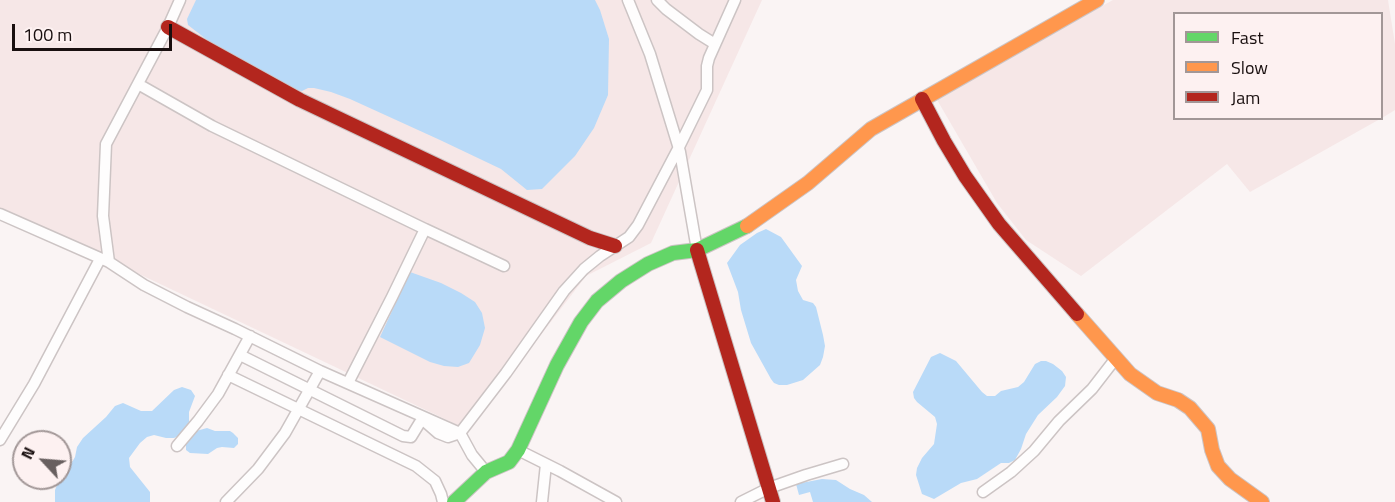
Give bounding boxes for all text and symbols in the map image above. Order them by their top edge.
scale bar [15,12,176,50]
legend [1173,12,1383,120]
text: 100 m [23,21,72,48]
text: Fast [1231,24,1264,51]
text: Slow [1231,54,1268,81]
text: Jam [1231,84,1260,111]
north arrow [12,430,72,490]
text: N [14,443,41,463]

